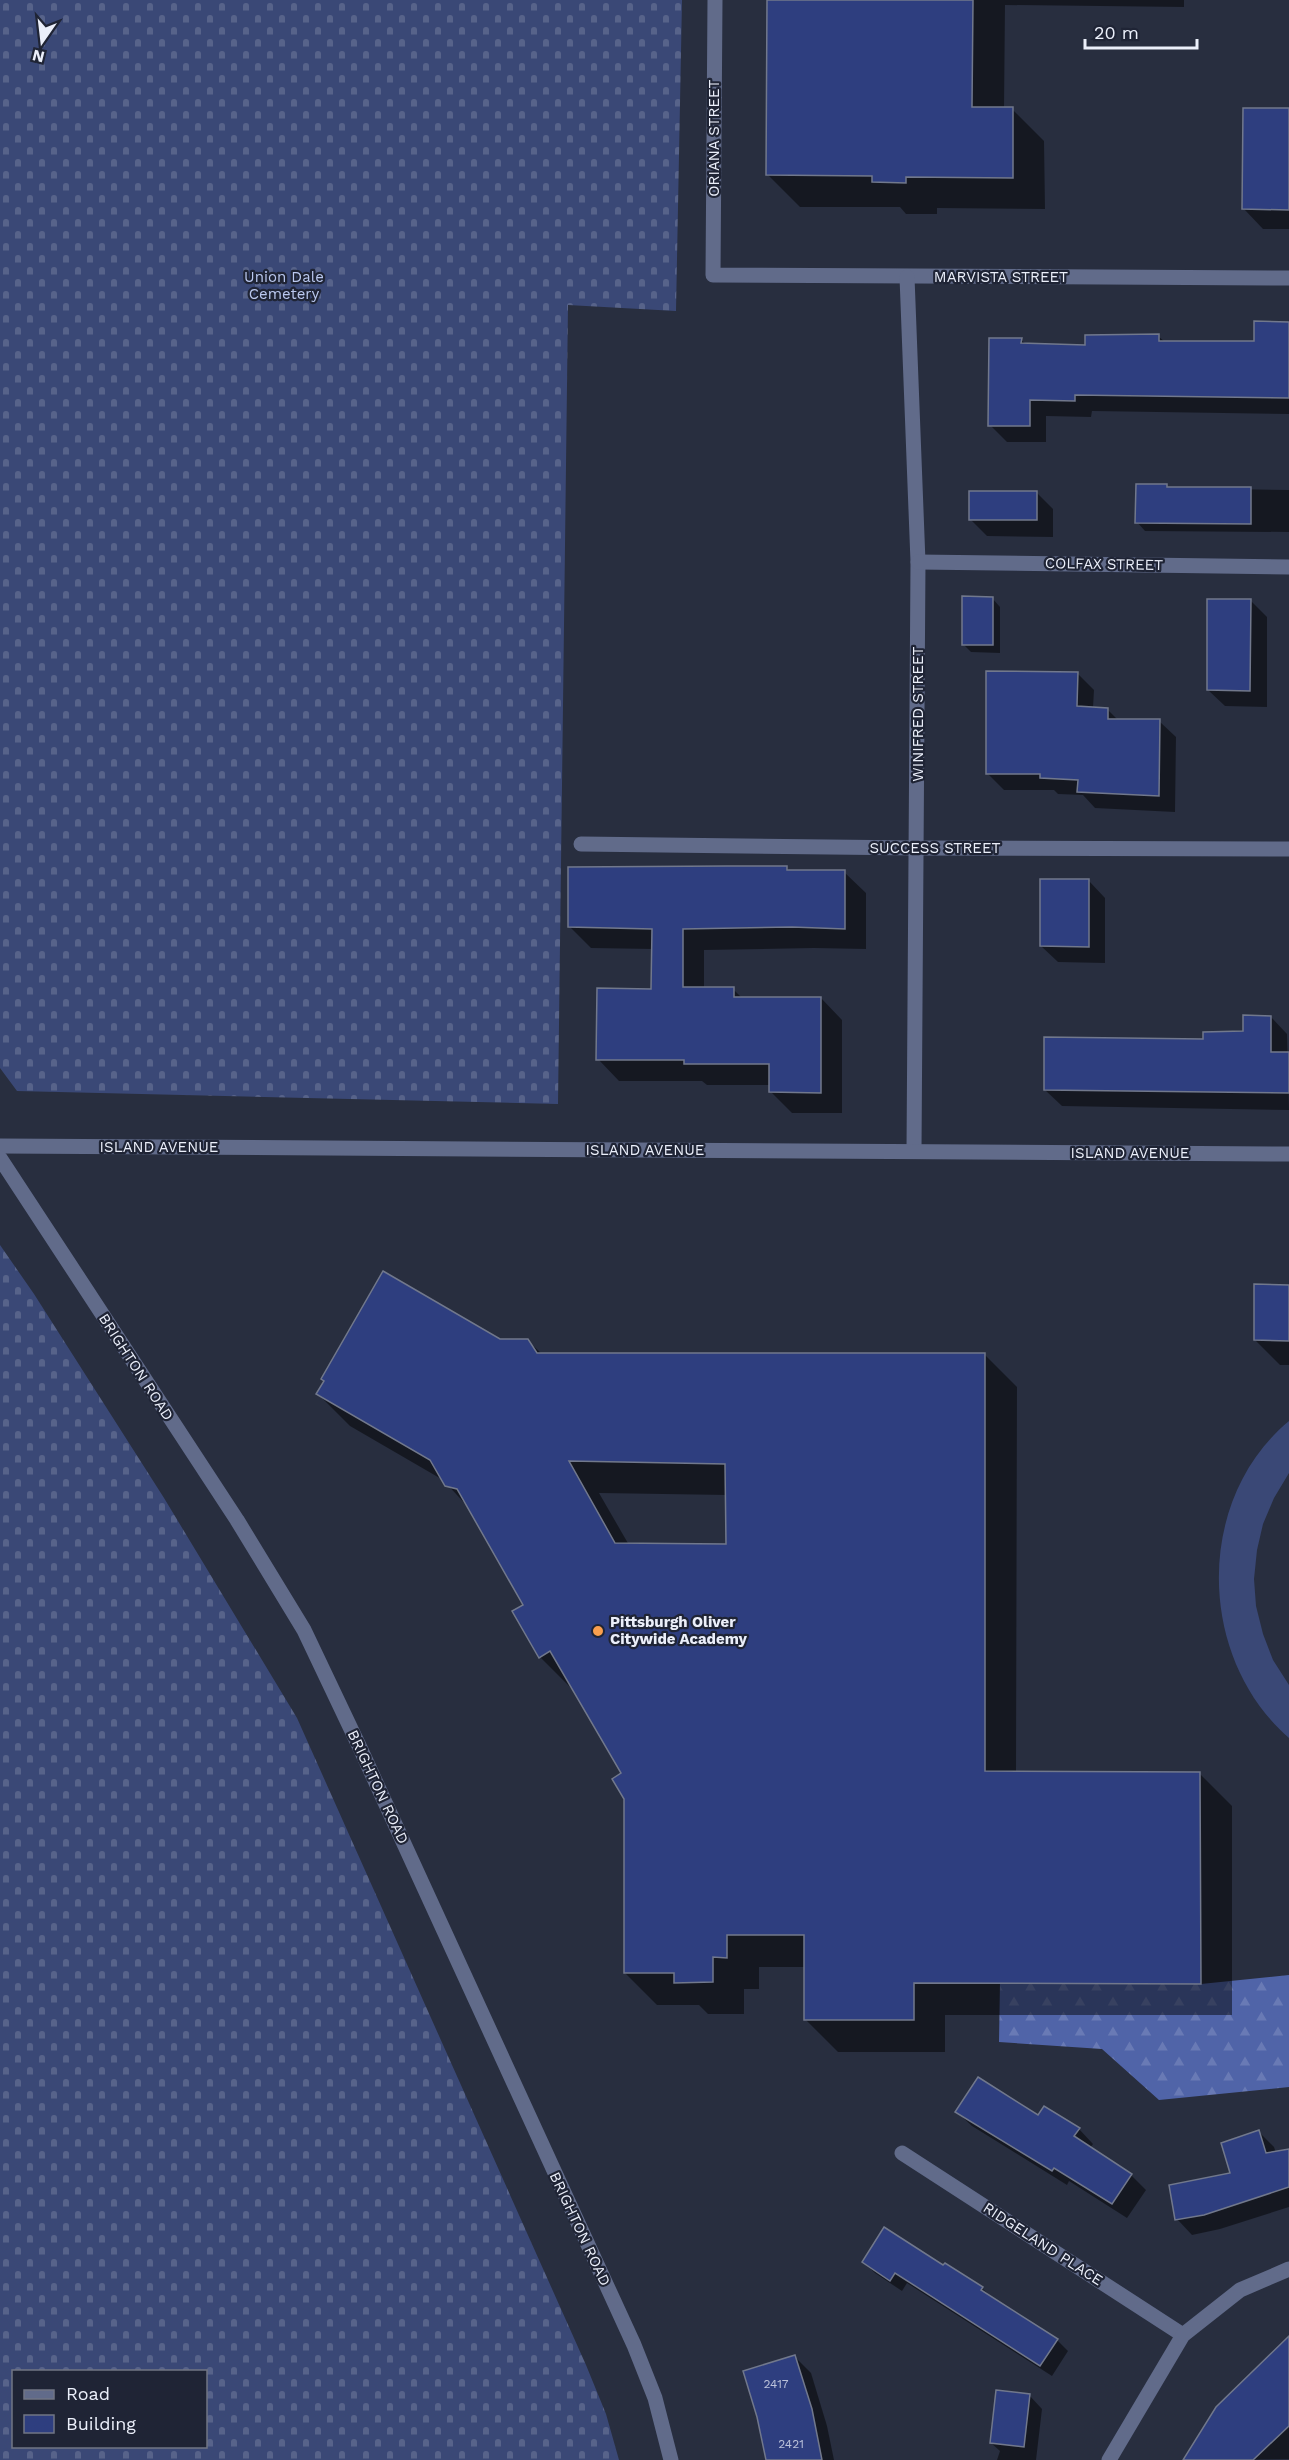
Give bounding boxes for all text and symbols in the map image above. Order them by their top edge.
north arrow [12,12,72,72]
scale bar [1085,12,1198,50]
text: 20 m [1094,22,1139,43]
text: N [30,45,47,67]
street label: ORIANA STREET [705,79,723,197]
park label: Union Dale Cemetery [244,268,324,303]
street label: MARVISTA STREET [934,268,1068,286]
street label: COLFAX STREET [1045,554,1163,574]
street label: WINIFRED STREET [909,646,927,782]
street label: SUCCESS STREET [869,839,1001,857]
street label: ISLAND AVENUE [100,1138,218,1156]
street label: ISLAND AVENUE [586,1141,704,1159]
street label: ISLAND AVENUE [1071,1144,1189,1162]
street label: BRIGHTON ROAD [95,1310,177,1424]
place label: Pittsburgh Oliver Citywide Academy [610,1613,747,1648]
marker: Pittsburgh Oliver Citywide Academy [591,1624,605,1638]
street label: BRIGHTON ROAD [344,1727,412,1847]
street label: BRIGHTON ROAD [546,2169,614,2289]
street label: RIDGELAND PLACE [980,2199,1106,2289]
legend [12,2370,207,2448]
house number: 2417 [763,2377,789,2391]
text: Road [66,2383,110,2404]
text: Building [66,2413,136,2434]
house number: 2421 [778,2437,804,2451]

